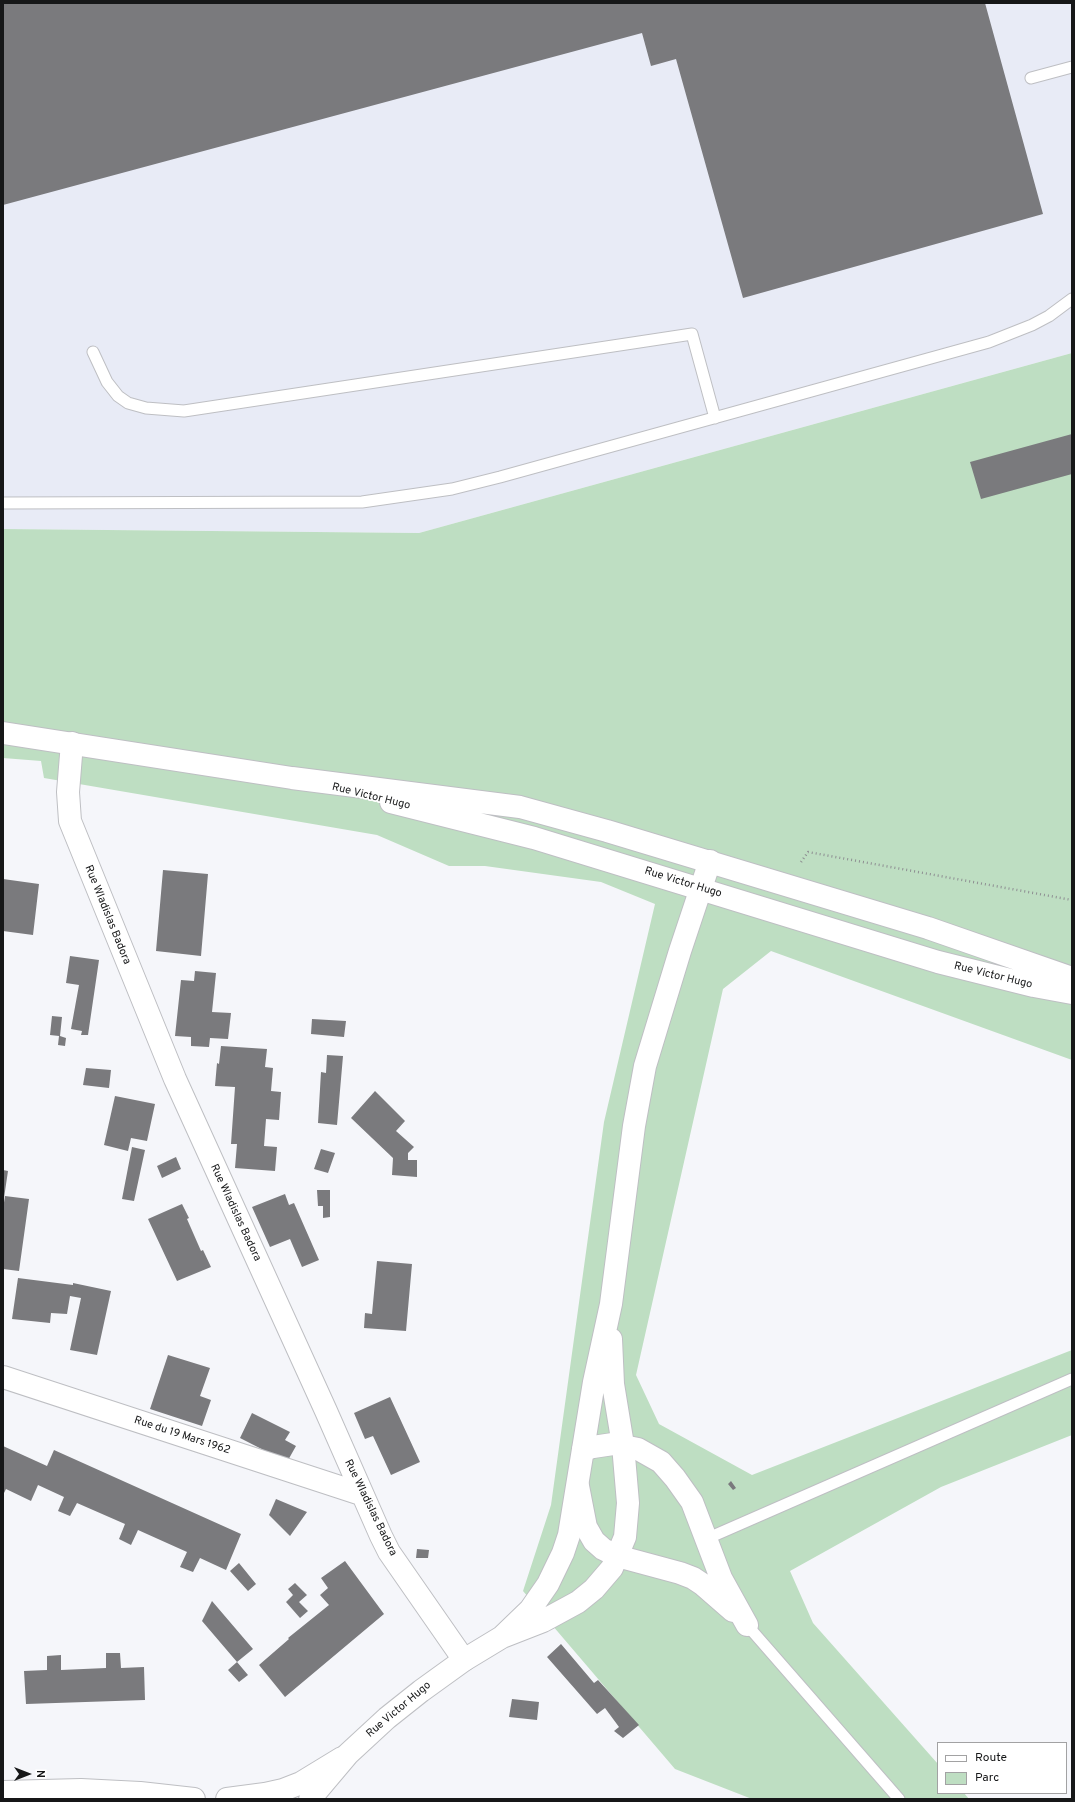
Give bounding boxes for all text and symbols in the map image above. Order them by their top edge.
street label: Rue Victor Hugo [330,781,412,813]
street label: Rue Wladislas Badora [81,863,133,967]
street label: Rue Victor Hugo [643,865,723,901]
street label: Rue Victor Hugo [952,960,1034,992]
street label: Rue Wladislas Badora [207,1162,263,1264]
street label: Rue du 19 Mars 1962 [132,1414,232,1458]
street label: Rue Wladislas Badora [341,1458,399,1558]
street label: Rue Victor Hugo [364,1679,434,1741]
legend [937,1742,1067,1794]
text: Route [975,1750,1007,1766]
north arrow [8,1754,48,1794]
text: N [33,1770,47,1778]
text: Parc [975,1770,999,1786]

